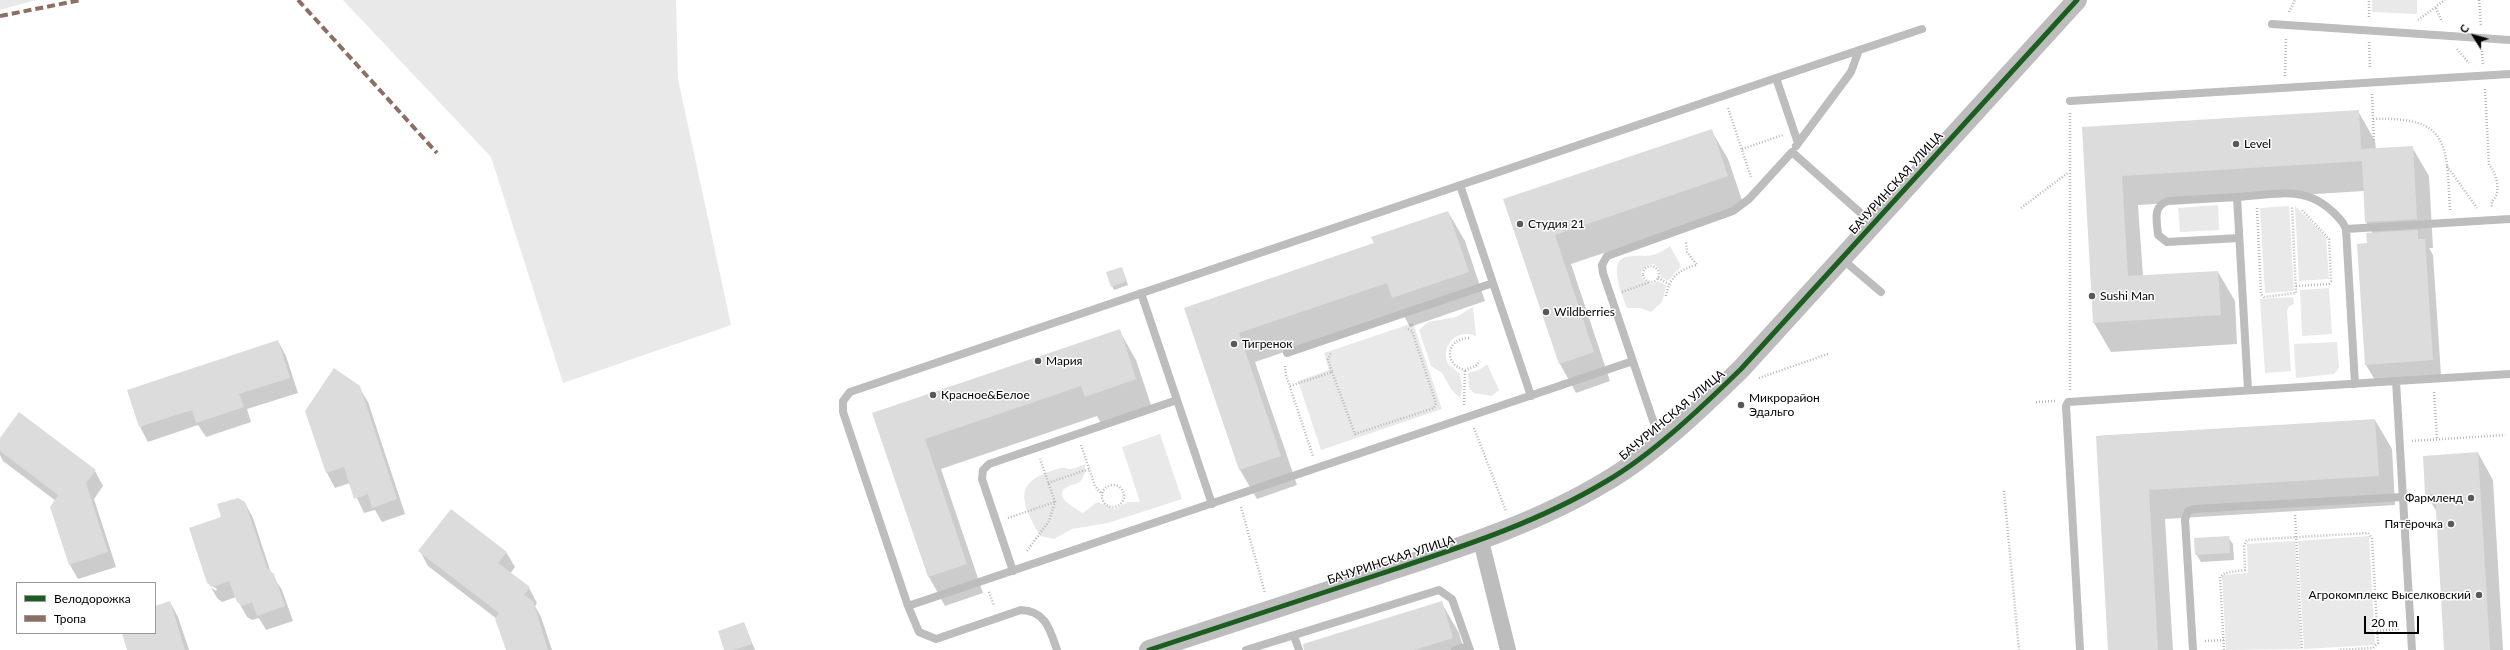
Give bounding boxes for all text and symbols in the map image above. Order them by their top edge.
north arrow [2454,16,2494,56]
text: С [2457,22,2471,35]
street label: БАЧУРИНСКАЯ УЛИЦА [1846,129,1946,237]
place label: Level [2244,137,2271,151]
marker: Level [2231,139,2241,149]
place label: Студия 21 [1528,217,1585,231]
marker: Студия 21 [1515,219,1525,229]
place label: Sushi Man [2100,289,2155,303]
marker: Sushi Man [2087,291,2097,301]
place label: Wildberries [1554,305,1615,319]
marker: Wildberries [1541,307,1551,317]
place label: Тигренок [1242,337,1292,351]
marker: Тигренок [1229,339,1239,349]
place label: Мария [1046,354,1082,368]
marker: Мария [1033,356,1043,366]
street label: БАЧУРИНСКАЯ УЛИЦА [1616,367,1728,463]
place label: Красное&Белое [941,388,1030,402]
marker: Красное&Белое [928,390,938,400]
place label: Микрорайон Эдальго [1749,391,1820,419]
marker: Микрорайон Эдальго [1736,400,1746,410]
place label: Фармленд [2405,491,2463,505]
marker: Фармленд [2466,493,2476,503]
place label: Пятёрочка [2384,517,2443,531]
marker: Пятёрочка [2446,519,2456,529]
street label: БАЧУРИНСКАЯ УЛИЦА [1325,533,1457,587]
legend [16,582,156,634]
place label: Агрокомплекс Выселковский [2309,588,2471,602]
marker: Агрокомплекс Выселковский [2474,590,2484,600]
text: Велодорожка [54,591,131,606]
scale bar [2366,608,2421,634]
text: Тропа [54,611,86,626]
text: 20 m [2371,615,2398,630]

